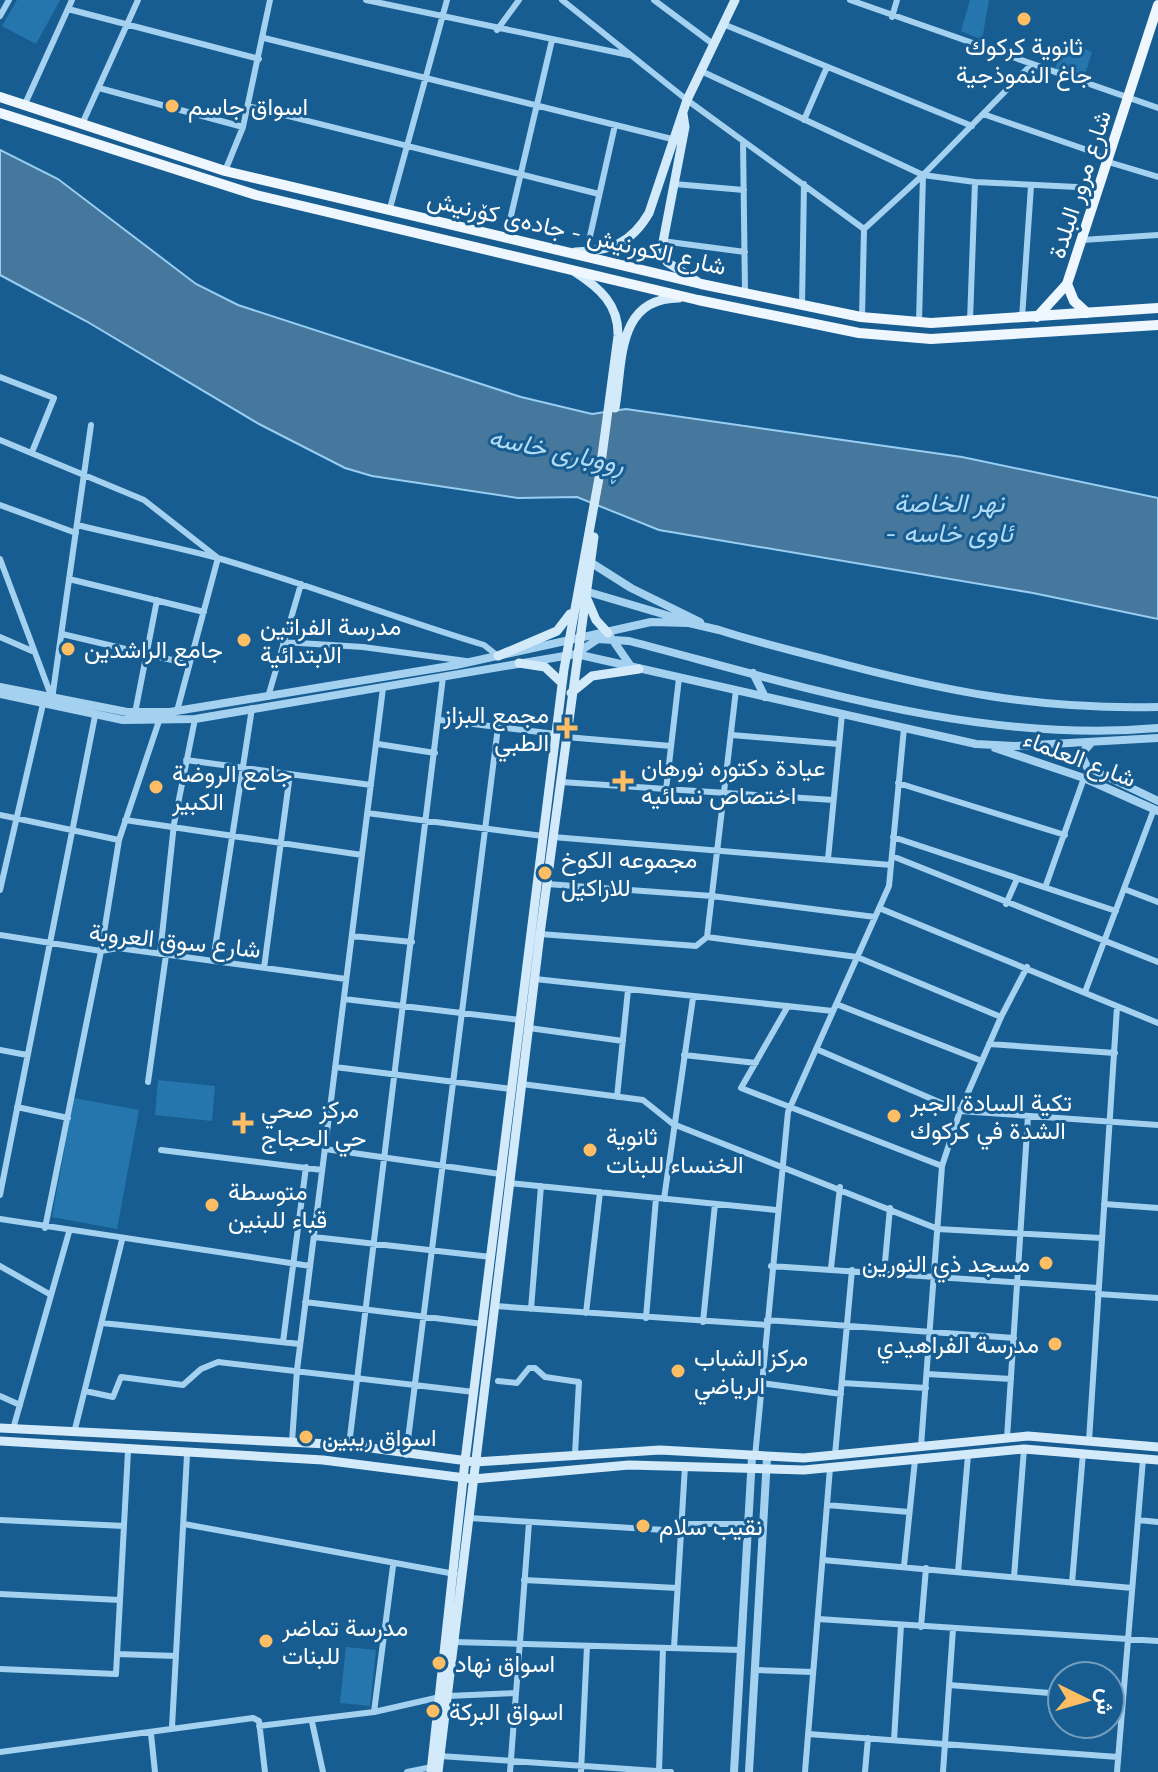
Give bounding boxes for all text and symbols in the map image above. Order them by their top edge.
marker: ثانوية كركوك جاغ النموذجية [1015,10,1033,28]
place label: ثانوية كركوك جاغ النموذجية [956,31,1092,91]
place label: اسواق جاسم [188,91,308,123]
marker: اسواق جاسم [163,97,181,115]
street label: شارع مرور البلدة [1041,106,1119,262]
street label: شارع الكورنيش - جادەی کۆرنیش [424,183,729,283]
water label: ڕووباری خاسە [485,419,628,486]
water label: نهر الخاصة - ئاوی خاسە [885,486,1015,549]
place label: مدرسة الفراتين الابتدائية [260,611,401,669]
marker: مدرسة الفراتين الابتدائية [235,631,253,649]
place label: جامع الراشدين [84,634,223,667]
marker: جامع الراشدين [59,640,77,658]
place label: مجمع البزاز الطبي [442,699,549,762]
marker: مجمع البزاز الطبي [556,717,578,739]
street label: شارع العلماء [1019,723,1141,795]
place label: عيادة دكتوره نورهان اختصاص نسائيه [641,752,825,810]
place label: جامع الروضة الكبير [171,758,292,817]
marker: عيادة دكتوره نورهان اختصاص نسائيه [612,770,634,792]
marker: جامع الروضة الكبير [147,778,165,796]
place label: مجموعه الكوخ للاراكيل [561,844,697,903]
marker: مجموعه الكوخ للاراكيل [536,864,554,882]
street label: شارع سوق العروبة [88,916,262,966]
place label: تكية السادة الجبر الشدة في كركوك [909,1087,1072,1150]
place label: مركز صحي حي الحجاج [261,1094,366,1157]
marker: تكية السادة الجبر الشدة في كركوك [885,1107,903,1125]
marker: مركز صحي حي الحجاج [232,1112,254,1134]
place label: ثانوية الخنساء للبنات [606,1121,744,1179]
marker: ثانوية الخنساء للبنات [581,1141,599,1159]
place label: متوسطة قباء للبنين [228,1176,327,1234]
marker: متوسطة قباء للبنين [203,1196,221,1214]
place label: مسجد ذي النورين [862,1248,1030,1283]
marker: مسجد ذي النورين [1037,1254,1055,1272]
place label: مدرسة الفراهيدي [877,1329,1039,1364]
marker: مدرسة الفراهيدي [1046,1335,1064,1353]
place label: مركز الشباب الرياضي [694,1342,808,1405]
marker: مركز الشباب الرياضي [669,1362,687,1380]
place label: اسواق ريبين [322,1422,436,1453]
marker: اسواق ريبين [297,1428,315,1446]
place label: نقيب سلام [659,1511,763,1543]
marker: نقيب سلام [634,1517,652,1535]
place label: مدرسة تماضر للبنات [281,1612,408,1670]
marker: مدرسة تماضر للبنات [257,1632,275,1650]
place label: اسواق نهاد [455,1648,555,1679]
marker: اسواق نهاد [430,1654,448,1672]
north arrow [1046,1660,1126,1740]
text: ش [1091,1687,1121,1716]
place label: اسواق البركة [449,1696,564,1727]
marker: اسواق البركة [424,1702,442,1720]

